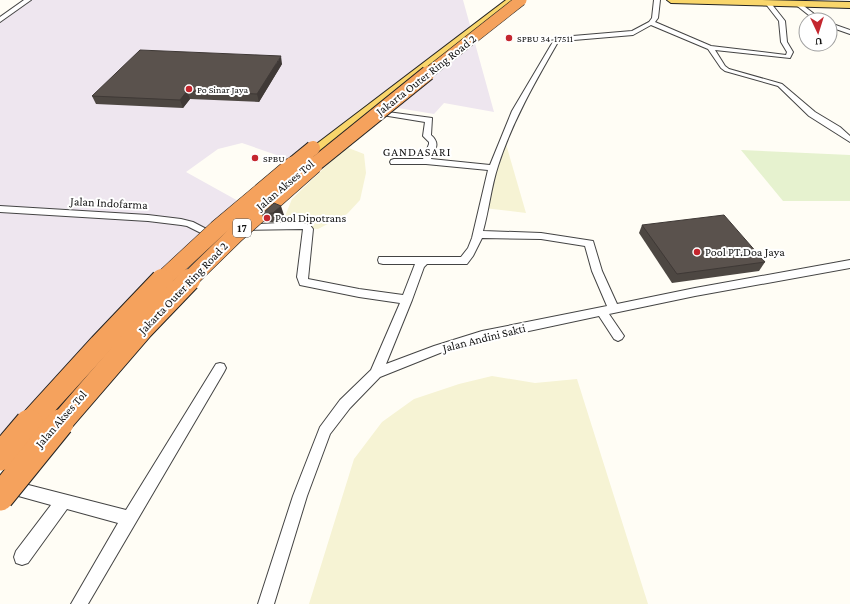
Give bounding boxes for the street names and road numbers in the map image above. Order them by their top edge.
street label: Jakarta Outer Ring Road 2 [372,31,479,119]
street label: Jalan Akses Tol [252,157,317,214]
street label: Jalan Indofarma [69,194,148,212]
road number: 17 [233,219,251,237]
street label: Jakarta Outer Ring Road 2 [135,239,231,338]
street label: Jalan Andini Sakti [440,321,527,355]
street label: Jalan Akses Tol [32,388,90,451]

